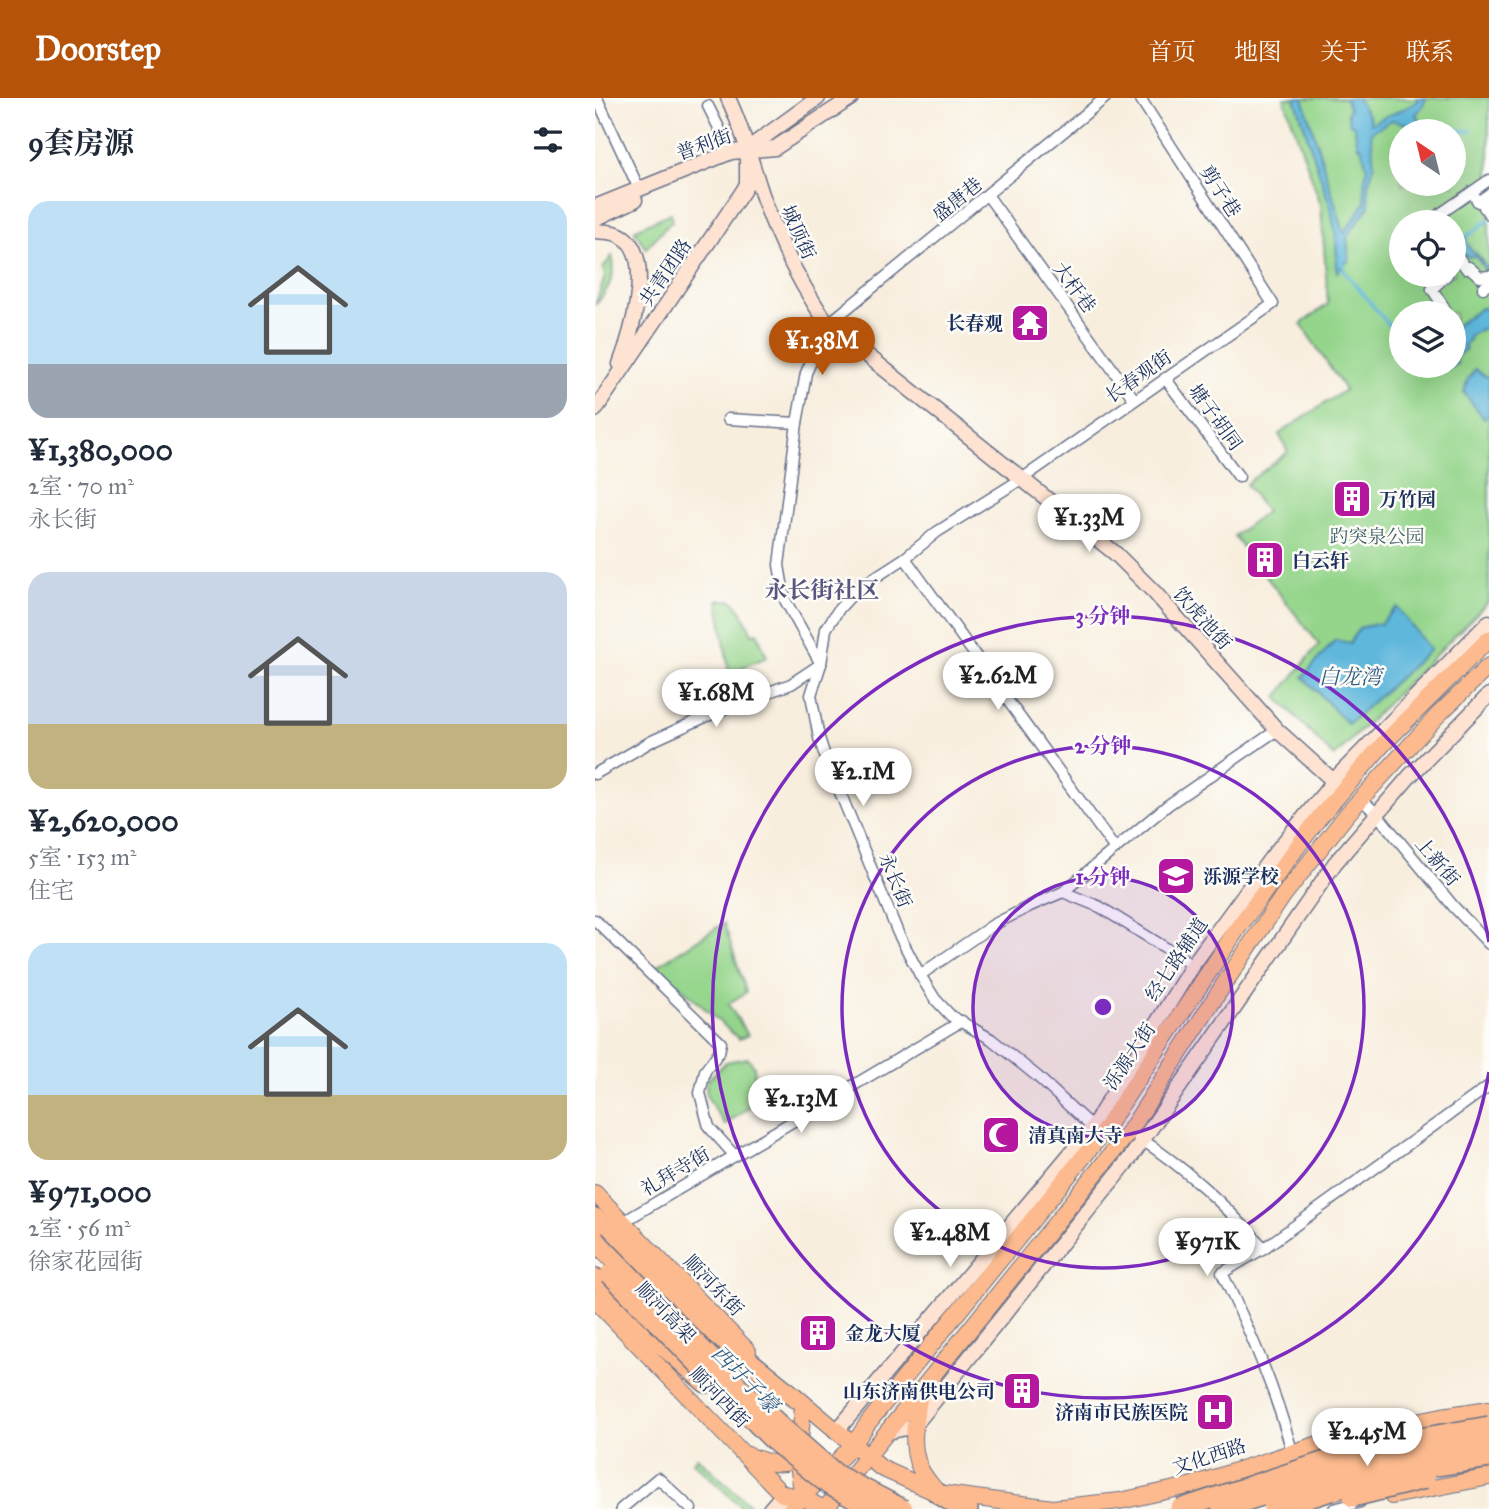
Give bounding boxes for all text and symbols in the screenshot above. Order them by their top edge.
text: Doorstep [35,29,161,69]
text: 首页 [1148,37,1196,67]
text: 地图 [1234,37,1282,67]
text: 关于 [1320,37,1368,67]
text: 联系 [1406,37,1454,67]
north arrow [1389,119,1467,196]
map controls [1389,119,1466,378]
icon: filters [529,121,567,159]
street label: 普利街 [673,124,735,165]
text: 9套房源 [28,125,134,161]
street label: 剪子巷 [1195,161,1246,221]
street label: 盛唐巷 [928,173,987,226]
street label: 城顶街 [776,201,821,263]
button: locate [1389,210,1466,287]
street label: 共青团路 [635,234,696,310]
icon: home [235,247,361,373]
street label: 大杆巷 [1049,257,1101,317]
button: layers [1389,301,1466,378]
temple icon: 长春观 [1009,302,1051,344]
place label: 长春观 [946,312,1003,335]
pin: ¥1.38M [765,317,879,377]
text: ¥1.38M [785,326,859,354]
street label: 长春观街 [1101,345,1176,408]
street label: 塘子胡同 [1184,380,1247,455]
text: ¥1,380,000 [28,432,173,468]
text: 2室 · 70 m² [28,472,134,500]
building icon: 万竹园 [1331,478,1373,520]
place label: 万竹园 [1379,488,1436,511]
pin: ¥1.33M [1032,494,1146,554]
text: ¥1.33M [1053,503,1125,531]
text: 永长街 [28,505,97,533]
park label: 趵突泉公园 [1329,525,1425,548]
building icon: 白云轩 [1244,539,1286,581]
place label: 白云轩 [1292,549,1349,572]
district label: 永长街社区 [765,576,880,604]
street label: 饮虎池街 [1169,582,1237,654]
text: 3 分钟 [1076,603,1130,629]
icon: home [235,618,361,744]
pin: ¥2.62M [941,652,1055,712]
text: ¥2.62M [959,661,1037,689]
water label: 白龙湾 [1319,664,1384,690]
pin: ¥1.68M [659,670,773,729]
text: ¥1.68M [678,678,754,706]
text: 2 分钟 [1075,733,1131,759]
pin: ¥2.1M [814,748,912,808]
text: ¥2.1M [831,757,895,785]
text: ¥2,620,000 [28,803,179,839]
street label: 上新街 [1410,832,1465,891]
text: 5室 · 153 m² [28,843,136,871]
street label: 永长街 [874,849,917,911]
school or university icon: 泺源学校 [1155,855,1197,897]
text: 1 分钟 [1076,864,1130,890]
place label: 泺源学校 [1203,865,1279,888]
text: 住宅 [28,876,74,904]
street label: 经七路辅道 [1140,913,1213,1005]
icon: home [235,989,361,1115]
centre of rings [1091,995,1115,1019]
street label: 泺源大街 [1099,1018,1160,1094]
pin: ¥2.13M [744,1076,858,1135]
text: ¥2.13M [764,1084,838,1112]
mosque icon: 清真南大寺 [980,1114,1022,1156]
place label: 清真南大寺 [1028,1124,1123,1147]
street label: 礼拜寺街 [637,1142,714,1201]
text: ¥971,000 [28,1174,152,1210]
pin: ¥2.48M [893,1210,1007,1269]
text: 2室 · 56 m² [28,1214,131,1242]
text: ¥2.48M [910,1218,990,1246]
pin: ¥971K [1158,1218,1256,1278]
text: ¥971K [1174,1227,1240,1255]
text: 徐家花园街 [28,1247,143,1275]
street label: 顺河东街 [679,1250,748,1321]
street label: 顺河高架 [631,1277,700,1348]
building icon: 金龙大厦 [797,1312,839,1354]
place label: 金龙大厦 [845,1322,921,1345]
water label: 西圩子壕 [706,1340,786,1420]
street label: 顺河西街 [685,1362,754,1433]
building icon: 山东济南供电公司 [1001,1370,1043,1412]
place label: 山东济南供电公司 [843,1380,995,1403]
hospital icon: 济南市民族医院 [1194,1391,1236,1433]
place label: 济南市民族医院 [1055,1401,1188,1424]
pin: ¥2.45M [1310,1408,1424,1468]
text: ¥2.45M [1327,1417,1407,1445]
street label: 文化西路 [1169,1434,1249,1479]

